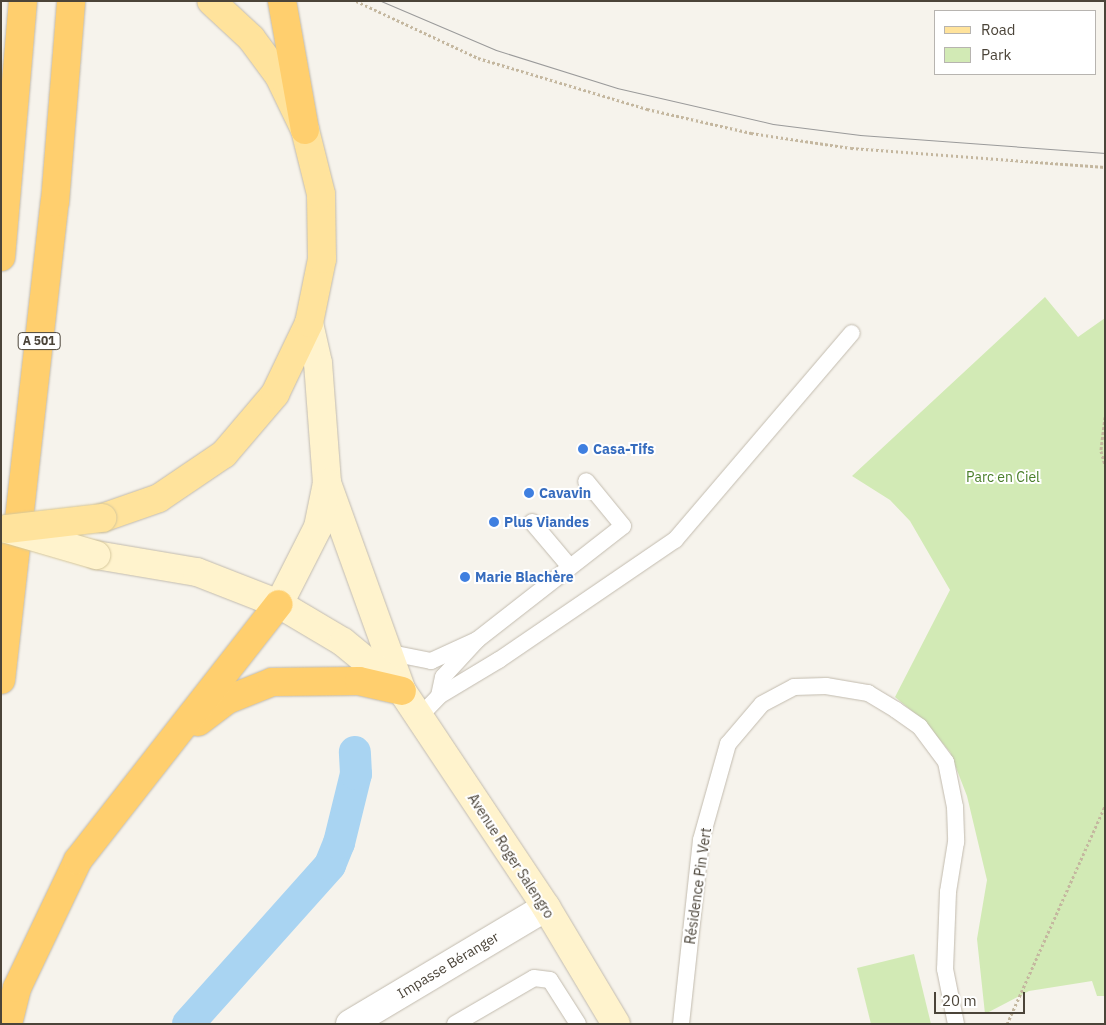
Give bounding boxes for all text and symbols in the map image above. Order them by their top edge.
legend [934,10,1096,75]
text: Road [981,20,1016,39]
text: Park [981,45,1011,64]
road number: A 501 [16,332,62,351]
place label: Casa-Tifs [593,441,654,457]
marker: Casa-Tifs [577,443,589,455]
park label: Parc en Ciel [966,469,1040,485]
place label: Cavavin [539,485,591,501]
marker: Cavavin [523,487,535,499]
place label: Plus Viandes [504,514,589,530]
marker: Plus Viandes [488,516,500,528]
place label: Marie Blachère [475,569,574,585]
marker: Marie Blachère [459,571,471,583]
street label: Avenue Roger Salengro [464,790,558,922]
street label: Résidence Pin Vert [681,827,715,945]
street label: Impasse Béranger [394,928,502,1002]
scale bar [936,982,1027,1014]
text: 20 m [942,991,977,1010]

